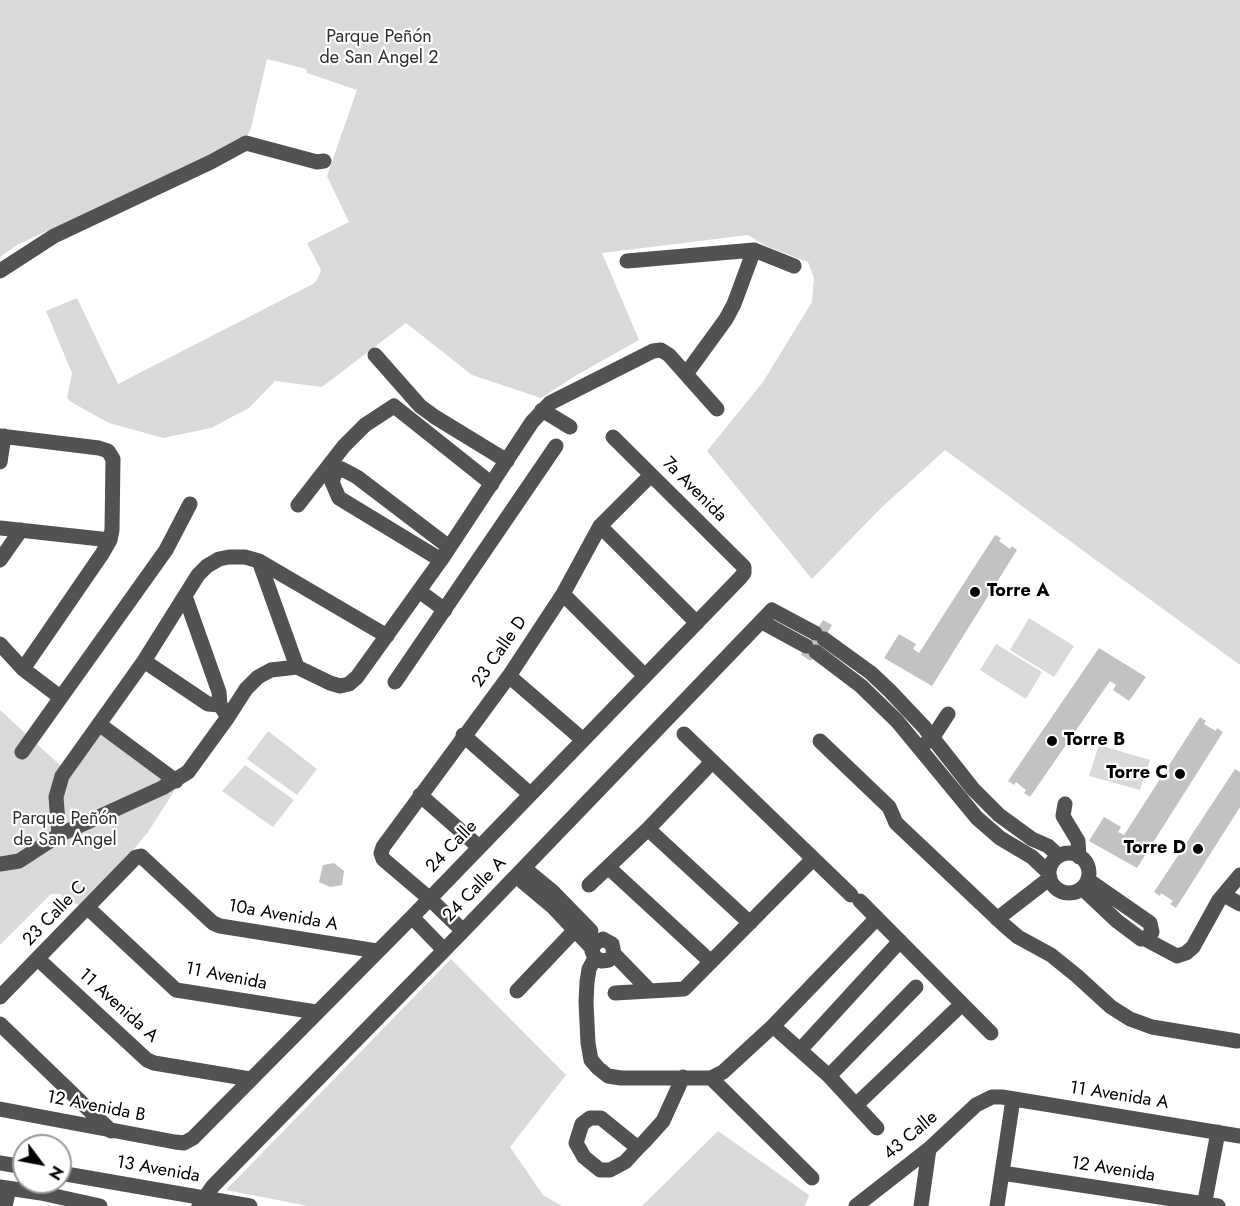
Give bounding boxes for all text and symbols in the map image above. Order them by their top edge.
park label: Parque Peñón de San Angel 2 [320,27,438,70]
street label: 7a Avenida [657,453,731,527]
place label: Torre A [987,581,1049,603]
marker: Torre A [968,585,982,599]
street label: 23 Calle D [468,612,532,692]
place label: Torre B [1064,730,1125,752]
marker: Torre B [1045,734,1059,748]
place label: Torre C [1106,763,1168,785]
marker: Torre C [1173,767,1187,781]
park label: Parque Peñón de San Angel [12,809,118,852]
street label: 24 Calle [422,816,482,878]
place label: Torre D [1124,838,1186,860]
marker: Torre D [1191,842,1205,856]
street label: 24 Calle A [439,853,511,927]
street label: 23 Calle C [19,877,91,951]
street label: 10a Avenida A [226,896,340,936]
street label: 11 Avenida [183,959,269,995]
street label: 11 Avenida A [74,965,162,1047]
street label: 11 Avenida A [1068,1078,1170,1114]
street label: 12 Avenida B [45,1087,147,1127]
street label: 43 Calle [879,1107,943,1165]
north arrow [12,1134,72,1194]
street label: 13 Avenida [115,1152,201,1188]
street label: 12 Avenida [1069,1153,1157,1187]
text: N [43,1161,69,1184]

